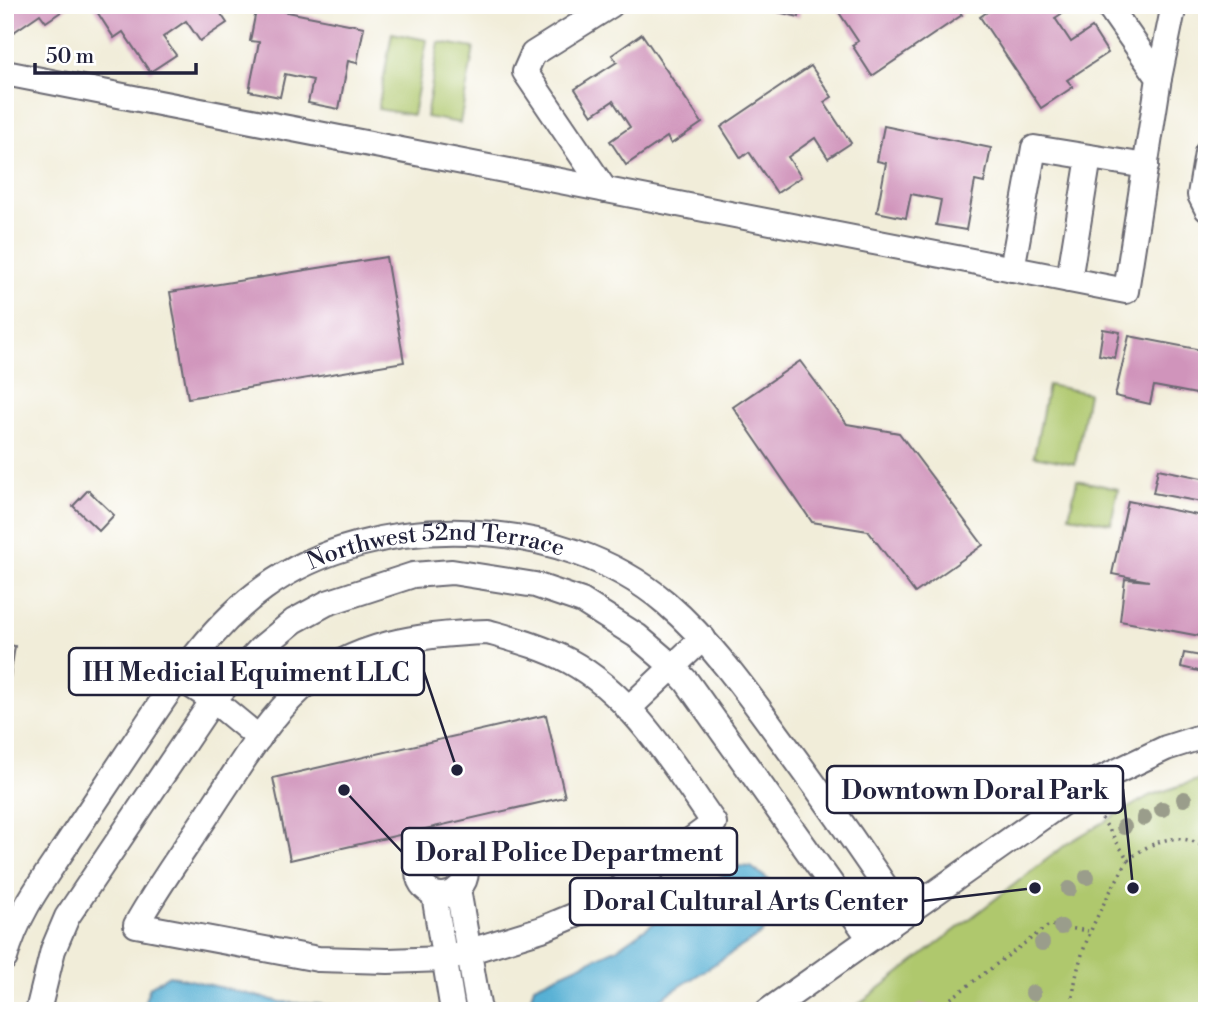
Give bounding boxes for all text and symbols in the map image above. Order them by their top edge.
scale bar [35,32,196,76]
text: 50 m [46,44,94,70]
street label: Northwest 52nd Terrace [302,518,568,577]
callout: IH Medicial Equiment LLC [69,648,424,695]
text: IH Medicial Equiment LLC [82,657,410,689]
callout: Downtown Doral Park [827,766,1123,813]
text: Downtown Doral Park [841,775,1110,807]
callout: Doral Police Department [402,828,737,875]
text: Doral Police Department [415,837,723,869]
callout: Doral Cultural Arts Center [570,878,923,925]
text: Doral Cultural Arts Center [583,886,909,918]

